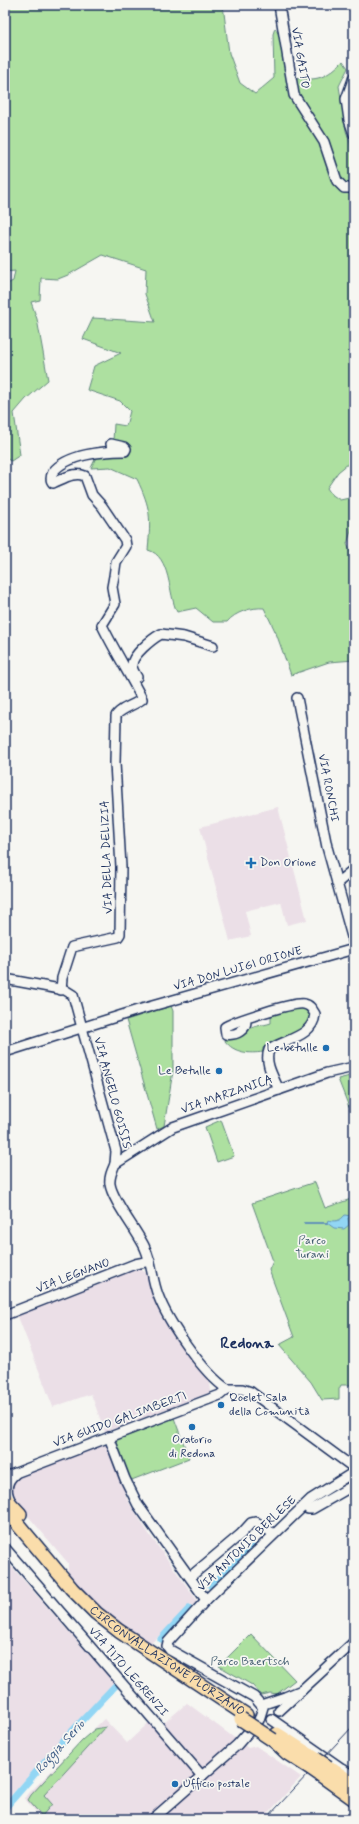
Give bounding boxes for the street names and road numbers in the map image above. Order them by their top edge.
street label: VIA GAITO [287,26,313,90]
street label: VIA RONCHI [314,753,342,823]
street label: VIA DELLA DELIZIA [97,800,117,914]
street label: VIA DON LUIGI ORIONE [172,943,304,995]
street label: VIA ANGELO GOISIS [89,1035,135,1151]
street label: VIA MARZANICA [179,1072,275,1118]
street label: VIA LEGNANO [34,1254,112,1297]
street label: VIA GUIDO GALIMBERTI [51,1388,189,1452]
street label: VIA ANTONIO BERLESE [194,1492,300,1595]
street label: CIRCONVALLAZIONE PLORZANO [85,1602,248,1720]
street label: VIA TITO LEGRENZI [85,1624,171,1720]

